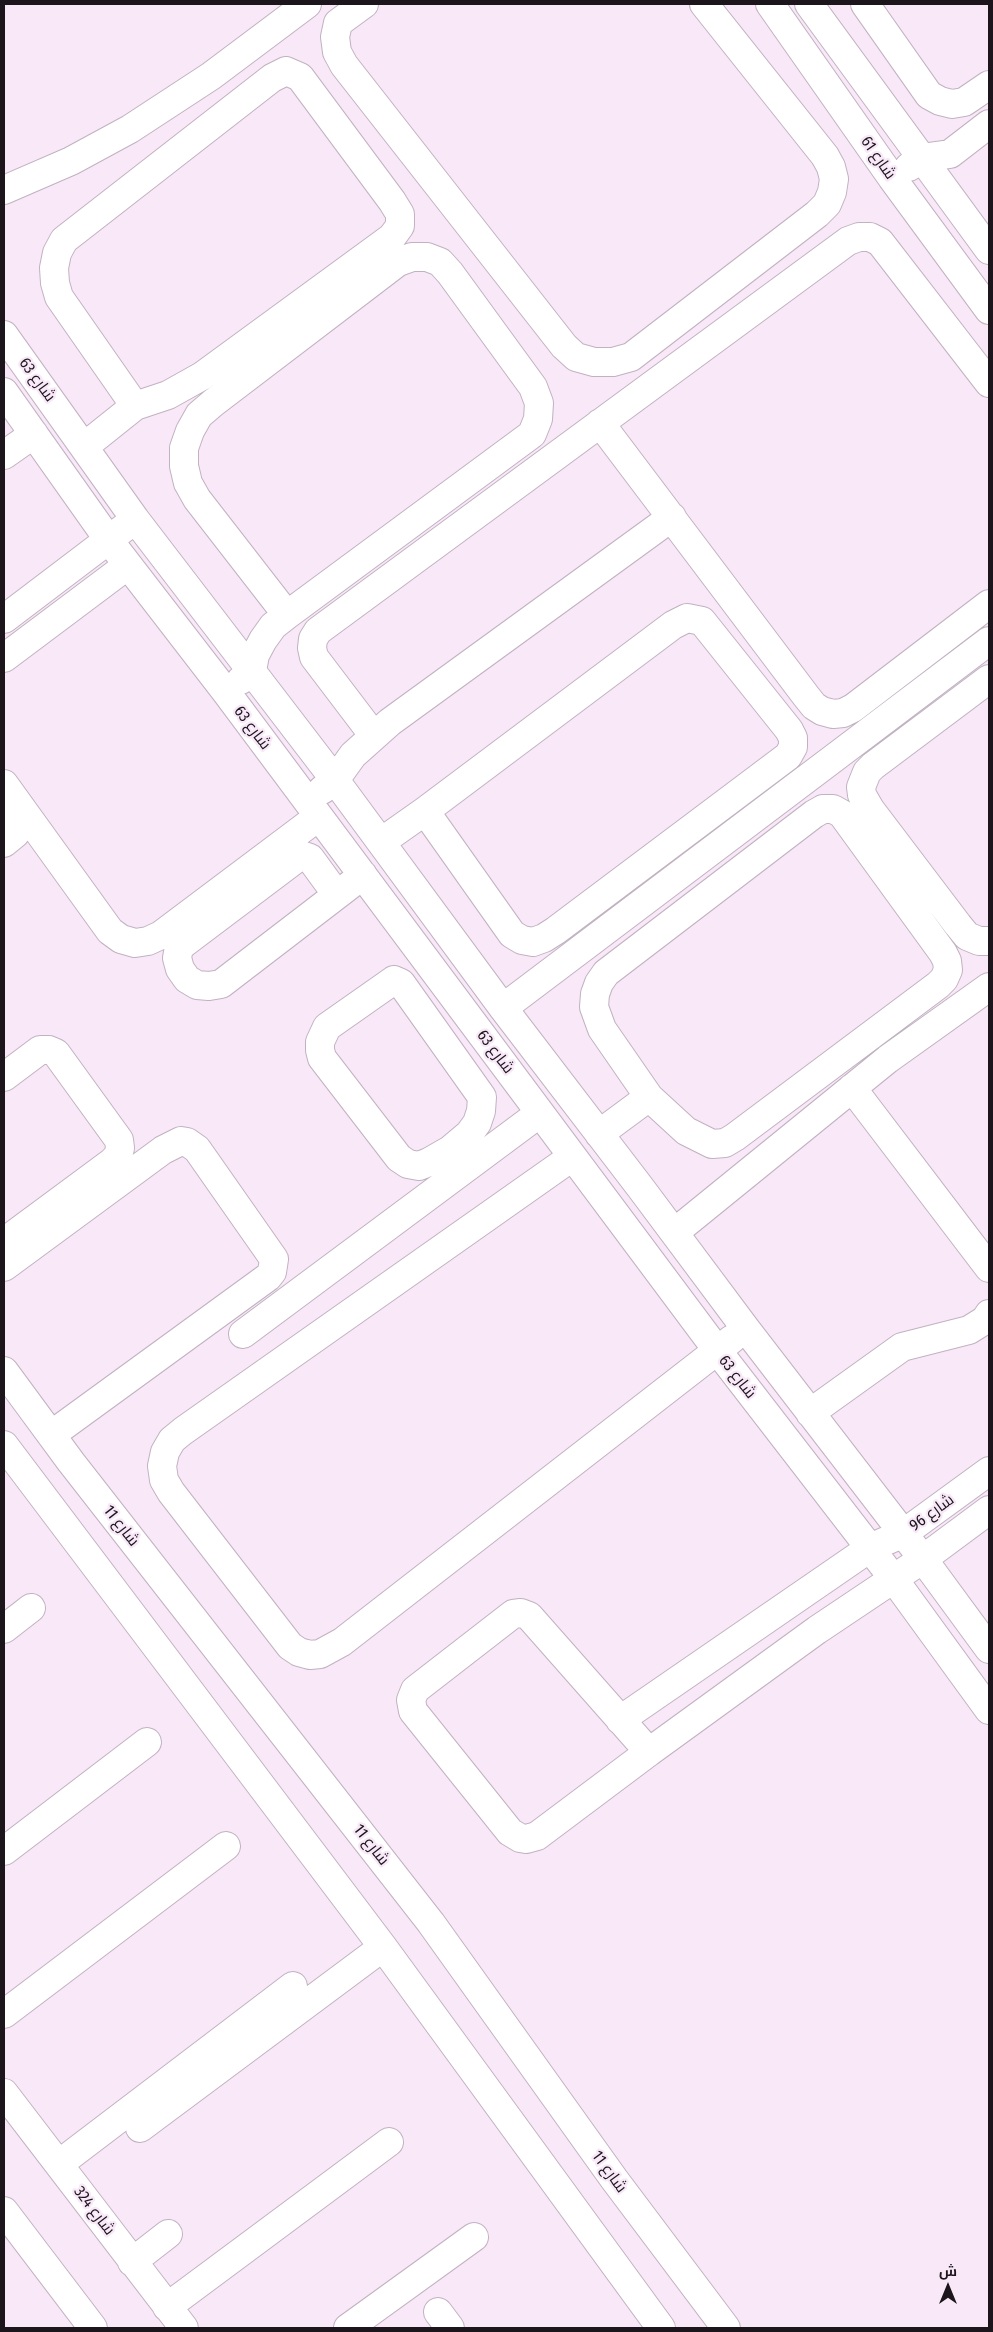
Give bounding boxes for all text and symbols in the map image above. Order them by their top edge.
street label: شارع 61 [856,133,900,183]
street label: شارع 63 [15,354,59,406]
street label: شارع 63 [229,702,275,754]
street label: شارع 63 [472,1026,518,1078]
street label: شارع 63 [714,1351,760,1403]
street label: شارع 96 [906,1490,958,1536]
street label: شارع 11 [99,1502,143,1550]
street label: شارع 11 [349,1821,393,1869]
street label: شارع 11 [587,2147,631,2197]
street label: شارع 324 [69,2183,119,2239]
north arrow [923,2262,973,2312]
text: ش [939,2263,957,2280]

